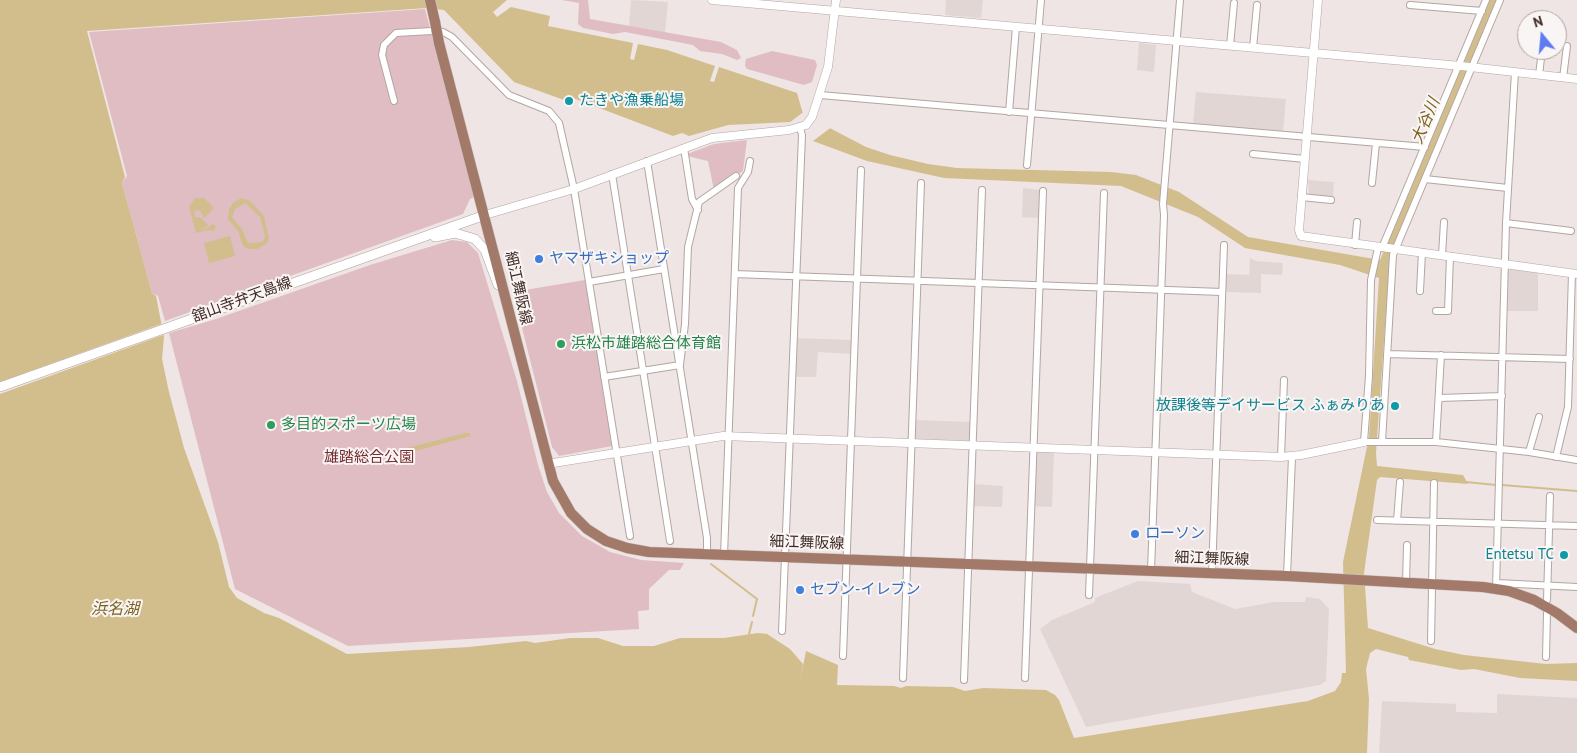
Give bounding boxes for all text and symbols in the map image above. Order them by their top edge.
north arrow [1517,10,1567,60]
text: N [1531,12,1545,32]
place label: たきや漁乗船場 [579,92,684,110]
marker: たきや漁乗船場 [563,95,575,107]
water label: 大谷川 [1408,95,1444,147]
street label: 細江舞阪線 [501,249,535,327]
place label: ヤマザキショップ [549,250,669,268]
marker: ヤマザキショップ [533,253,545,265]
street label: 舘山寺弁天島線 [190,274,294,326]
place label: 浜松市雄踏総合体育館 [571,335,721,353]
marker: 浜松市雄踏総合体育館 [555,338,567,350]
place label: 放課後等デイサービス ふぁみりあ [1156,397,1385,415]
marker: 放課後等デイサービス ふぁみりあ [1389,400,1401,412]
place label: 多目的スポーツ広場 [281,416,416,434]
marker: 多目的スポーツ広場 [265,419,277,431]
park label: 雄踏総合公園 [324,449,414,467]
place label: ローソン [1145,525,1205,543]
marker: ローソン [1129,528,1141,540]
street label: 細江舞阪線 [769,533,845,553]
place label: Entetsu TC [1486,546,1554,564]
street label: 細江舞阪線 [1174,549,1250,569]
marker: Entetsu TC [1558,549,1570,561]
place label: セブン-イレブン [810,581,920,599]
marker: セブン-イレブン [794,584,806,596]
water label: 浜名湖 [91,599,139,619]

